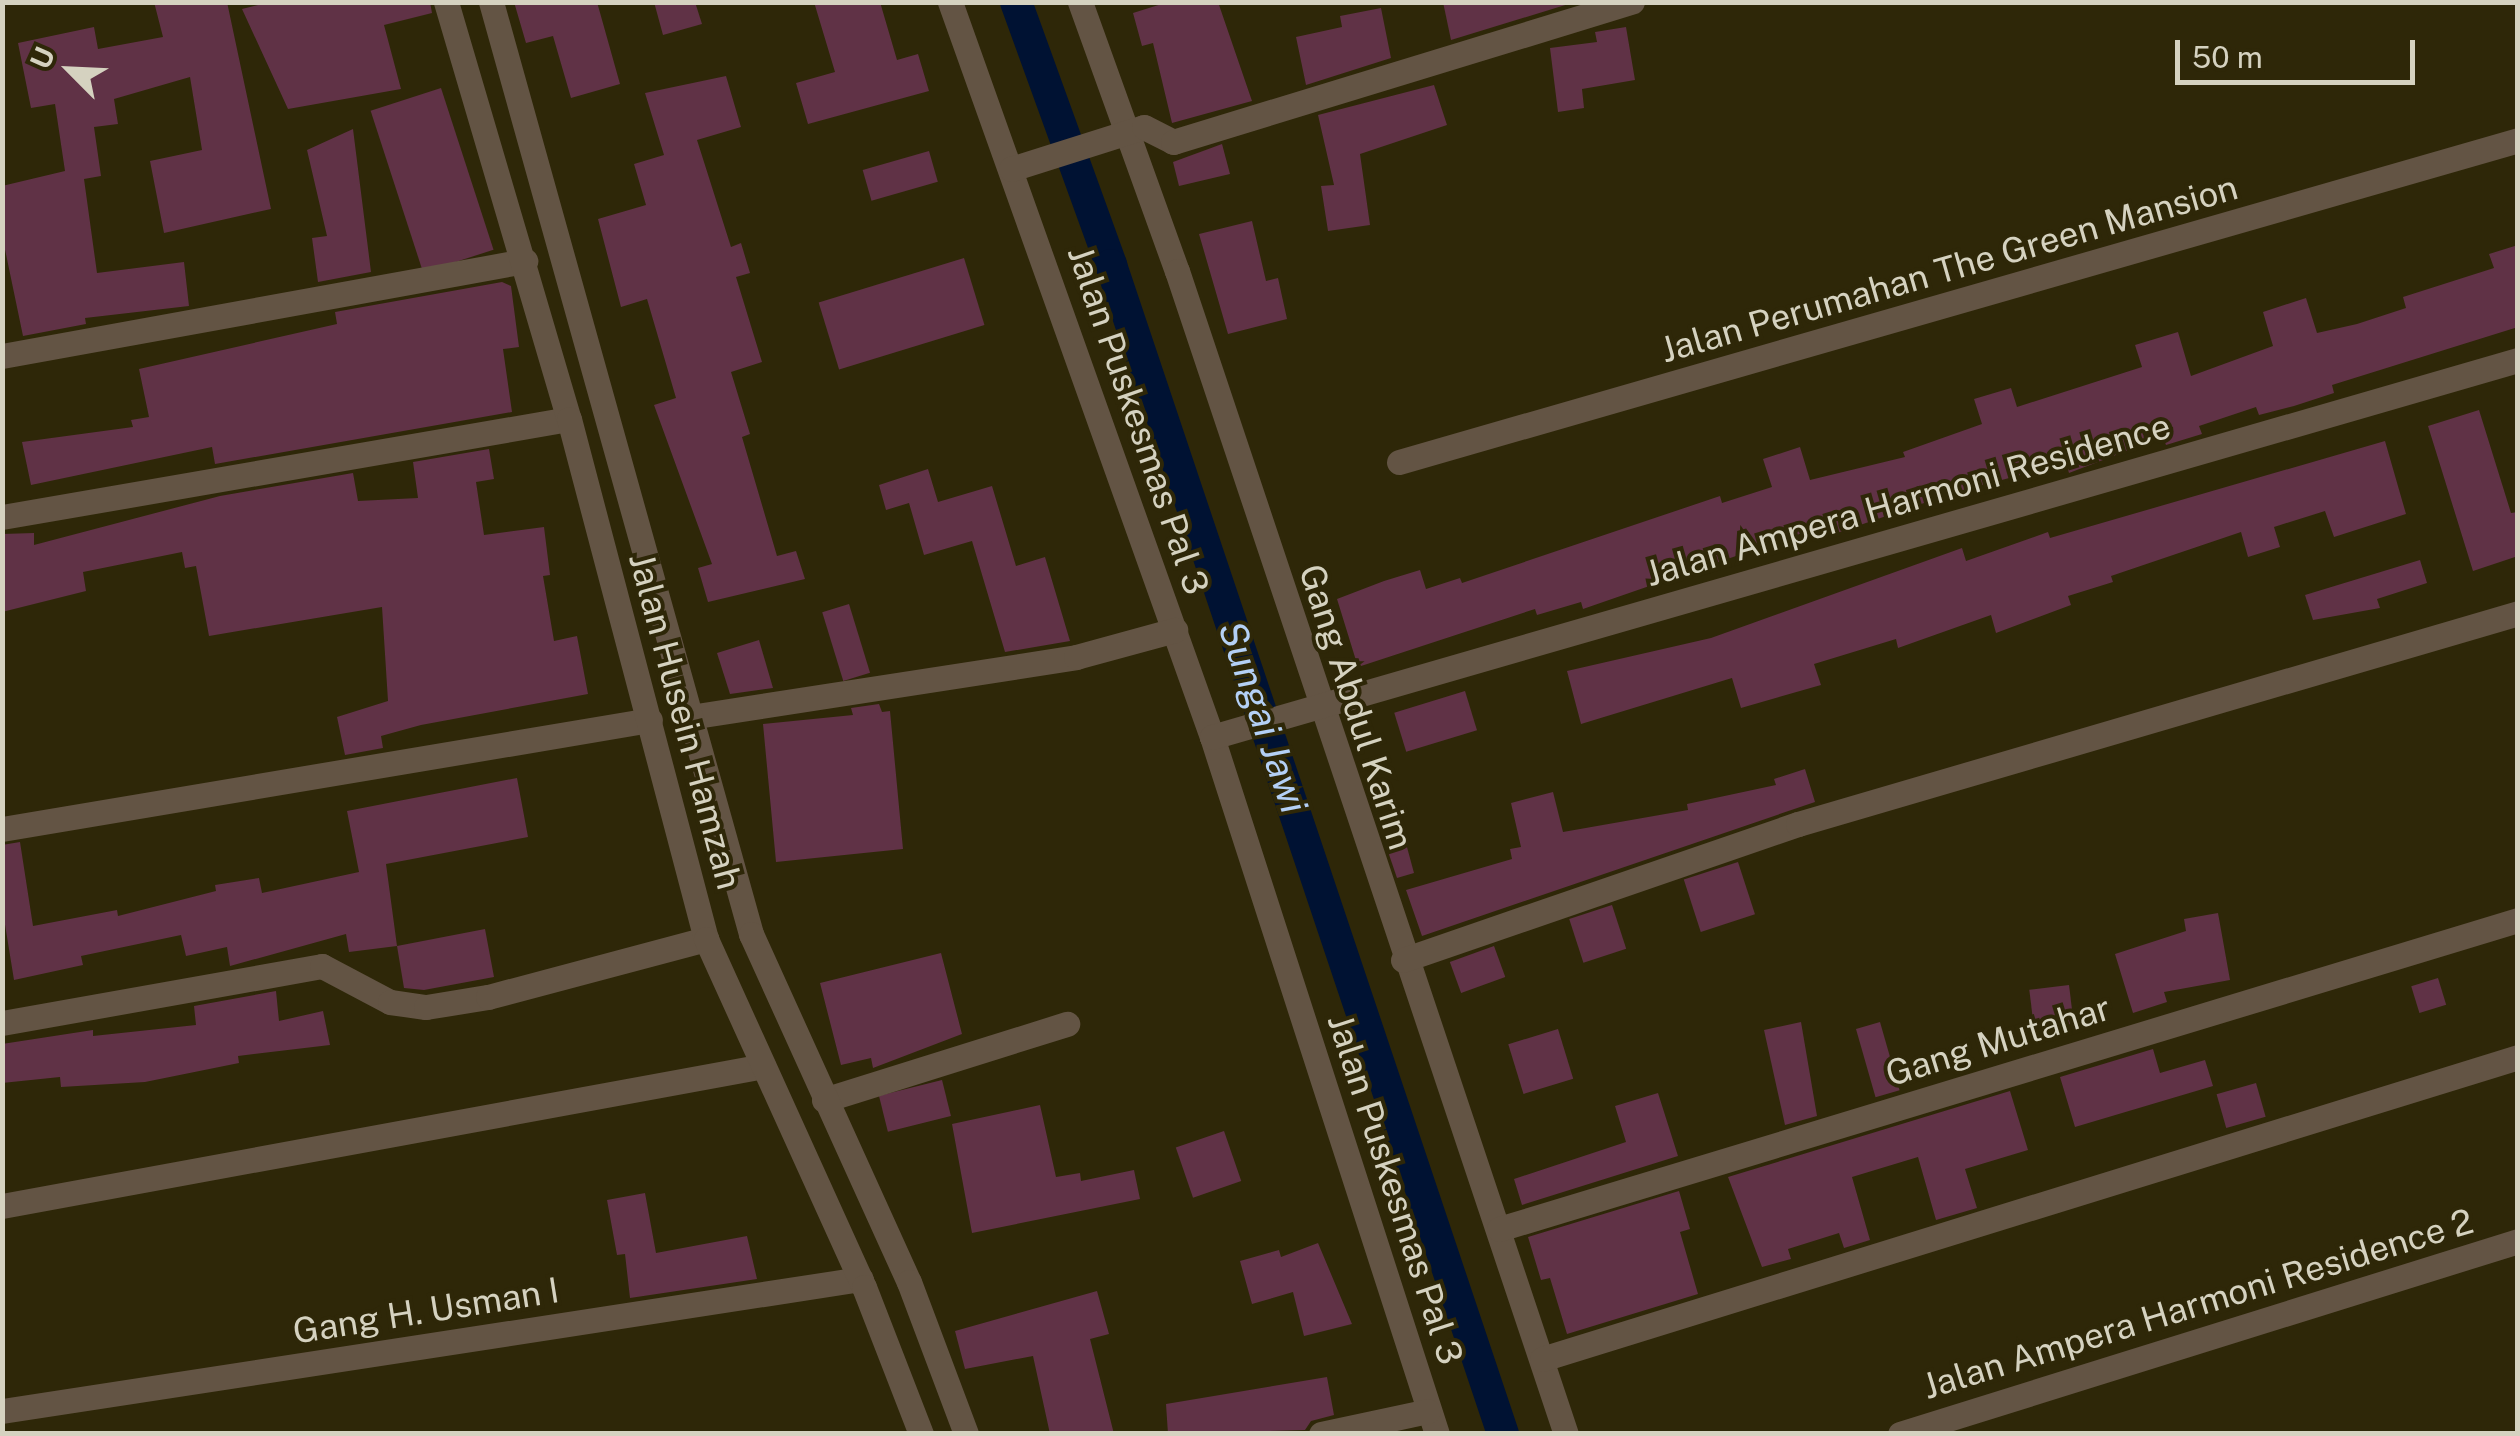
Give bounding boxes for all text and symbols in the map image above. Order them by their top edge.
north arrow [20,20,120,120]
scale bar [2180,20,2420,82]
text: 50 m [2192,39,2263,75]
text: U [23,42,61,74]
street label: Jalan Perumahan The Green Mansion [1656,166,2242,372]
street label: Jalan Puskesmas Pal 3 [1059,240,1217,600]
street label: Jalan Ampera Harmoni Residence [1641,405,2175,595]
street label: Jalan Husein Hamzah [620,548,750,894]
street label: Gang Abdul Karim [1290,559,1422,855]
water label: Sungai Jawi [1209,615,1317,819]
street label: Gang Mutahar [1881,987,2115,1095]
street label: Jalan Puskesmas Pal 3 [1318,1008,1472,1370]
street label: Jalan Ampera Harmoni Residence 2 [1918,1200,2478,1408]
street label: Gang H. Usman I [290,1269,562,1353]

